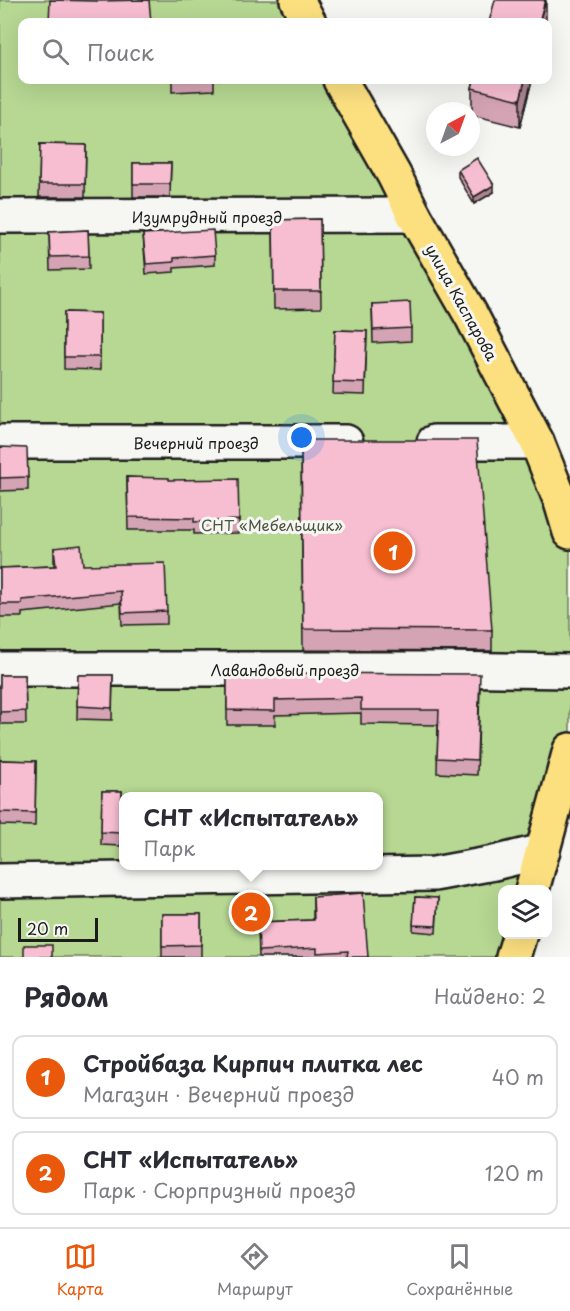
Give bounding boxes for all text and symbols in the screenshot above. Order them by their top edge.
search box [18,18,552,84]
icon: search [39,35,72,68]
text: Поиск [87,35,154,68]
north arrow [426,102,480,156]
street label: Изумрудный проезд [132,205,282,228]
street label: улица Каспарова [420,239,504,365]
your location [287,423,316,452]
street label: Вечерний проезд [133,431,259,454]
park label: СНТ «Мебельщик» [201,513,343,536]
pin: 1 [374,528,412,574]
street label: Лавандовый проезд [211,658,359,681]
popup [119,792,383,870]
text: СНТ «Испытатель» [144,800,358,833]
text: Парк [144,833,195,863]
map controls [498,885,552,939]
button: layers [498,885,552,939]
pin: 2 [232,890,270,934]
scale bar [18,915,98,942]
text: 20 m [27,916,68,940]
text: Рядом [24,977,109,1016]
text: Найдено: 2 [434,981,546,1011]
text: Стройбаза Кирпич плитка лес [83,1046,423,1079]
text: 1 [41,1062,50,1092]
text: 40 m [492,1062,544,1092]
text: Магазин · Вечерний проезд [83,1079,354,1109]
text: СНТ «Испытатель» [83,1142,298,1175]
text: 2 [38,1158,53,1188]
text: 120 m [485,1158,544,1188]
text: Парк · Сюрпризный проезд [83,1175,356,1205]
tab: Карта [57,1240,104,1300]
tab: Маршрут [217,1240,293,1300]
tab: Сохранённые [406,1240,513,1300]

